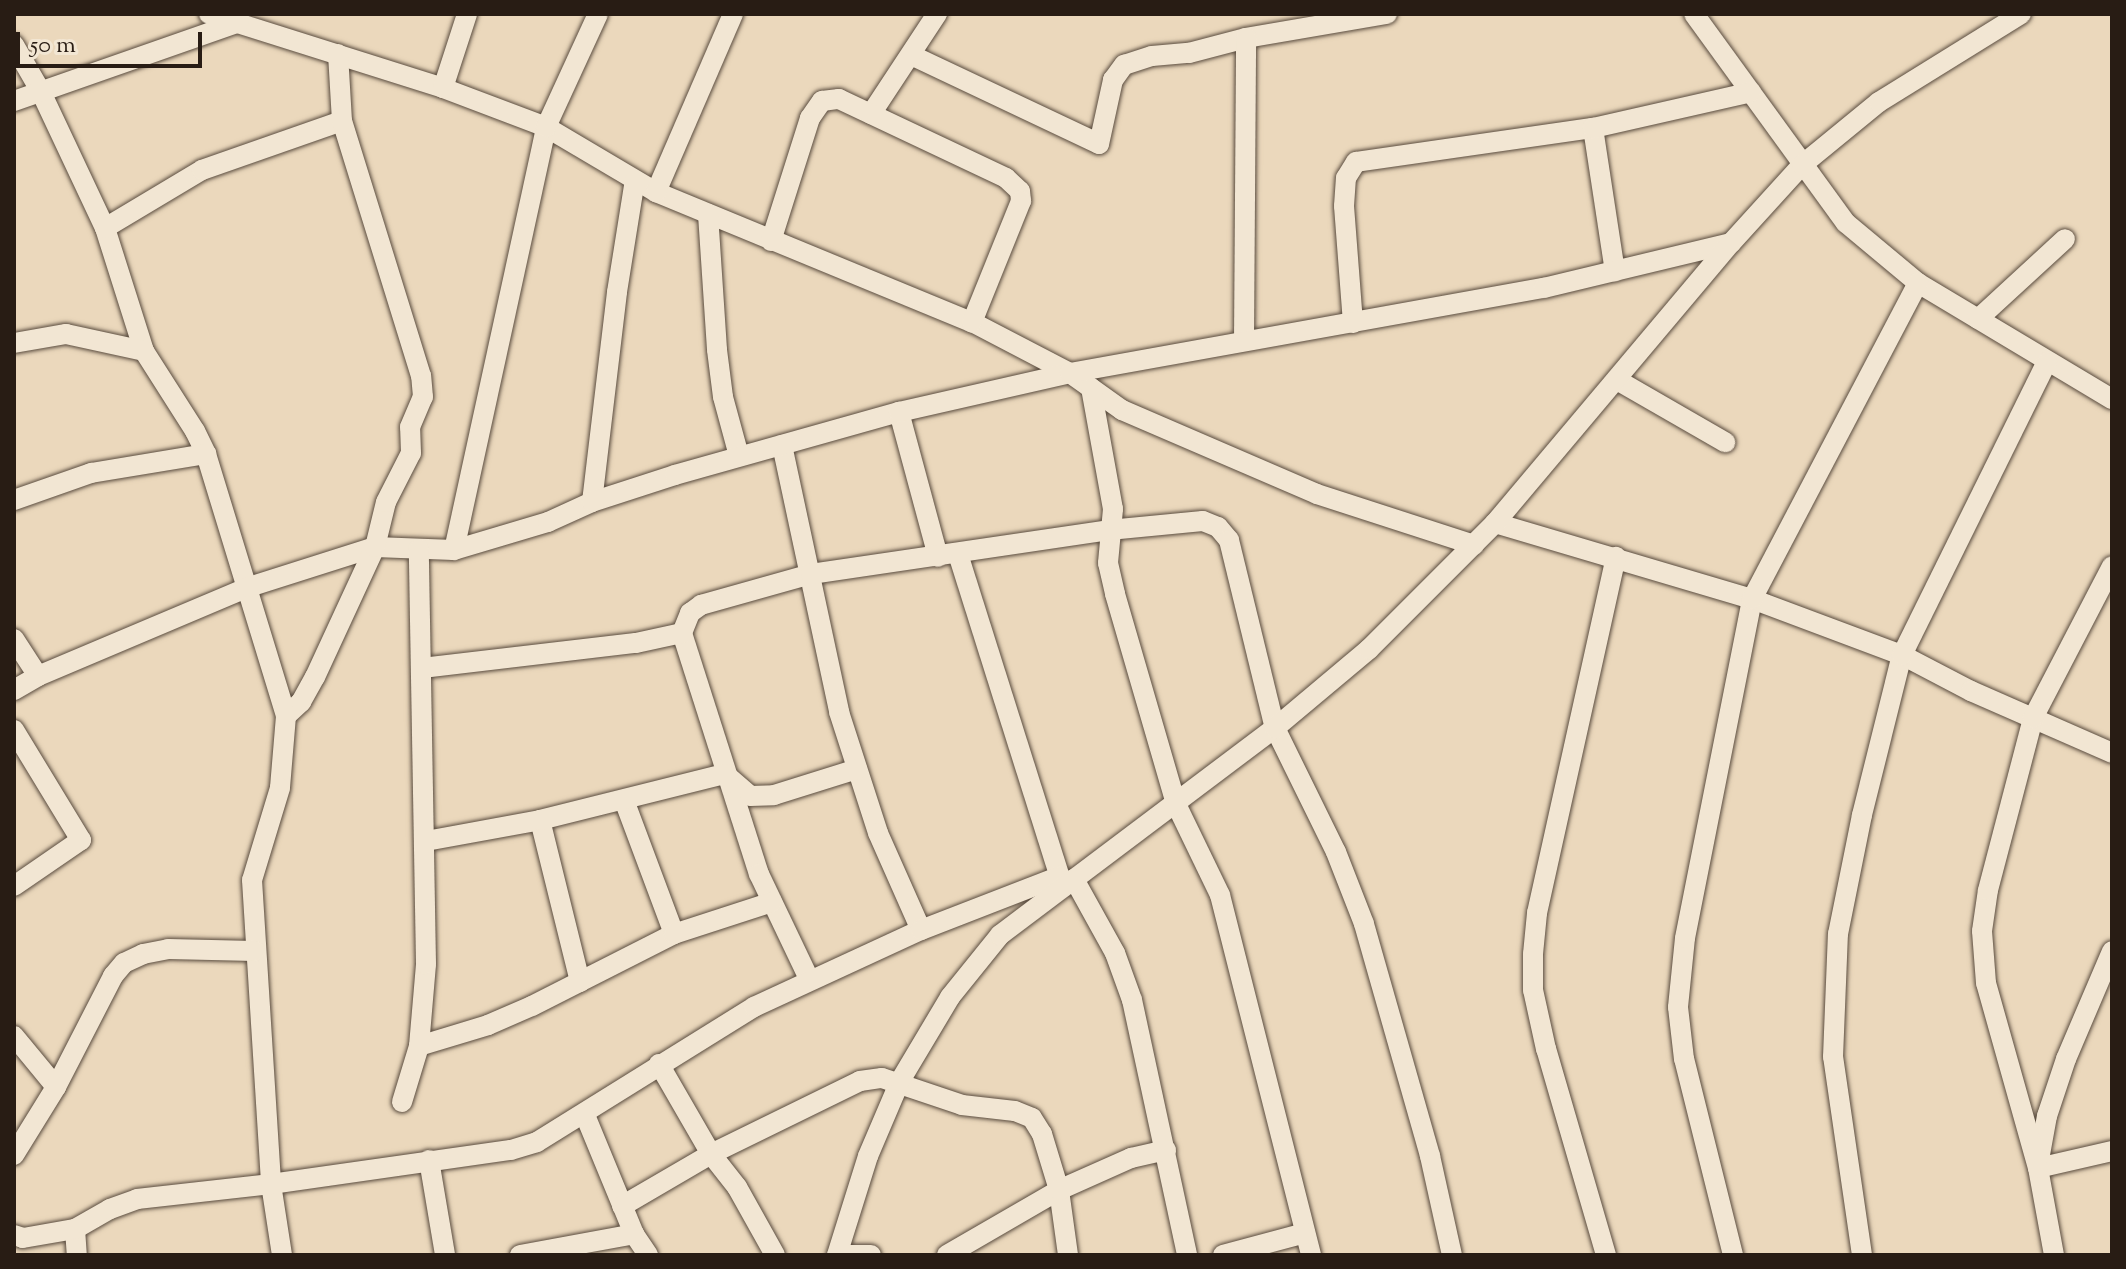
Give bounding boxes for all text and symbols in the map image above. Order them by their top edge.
scale bar [20,16,206,66]
text: 50 m [30,29,76,63]

